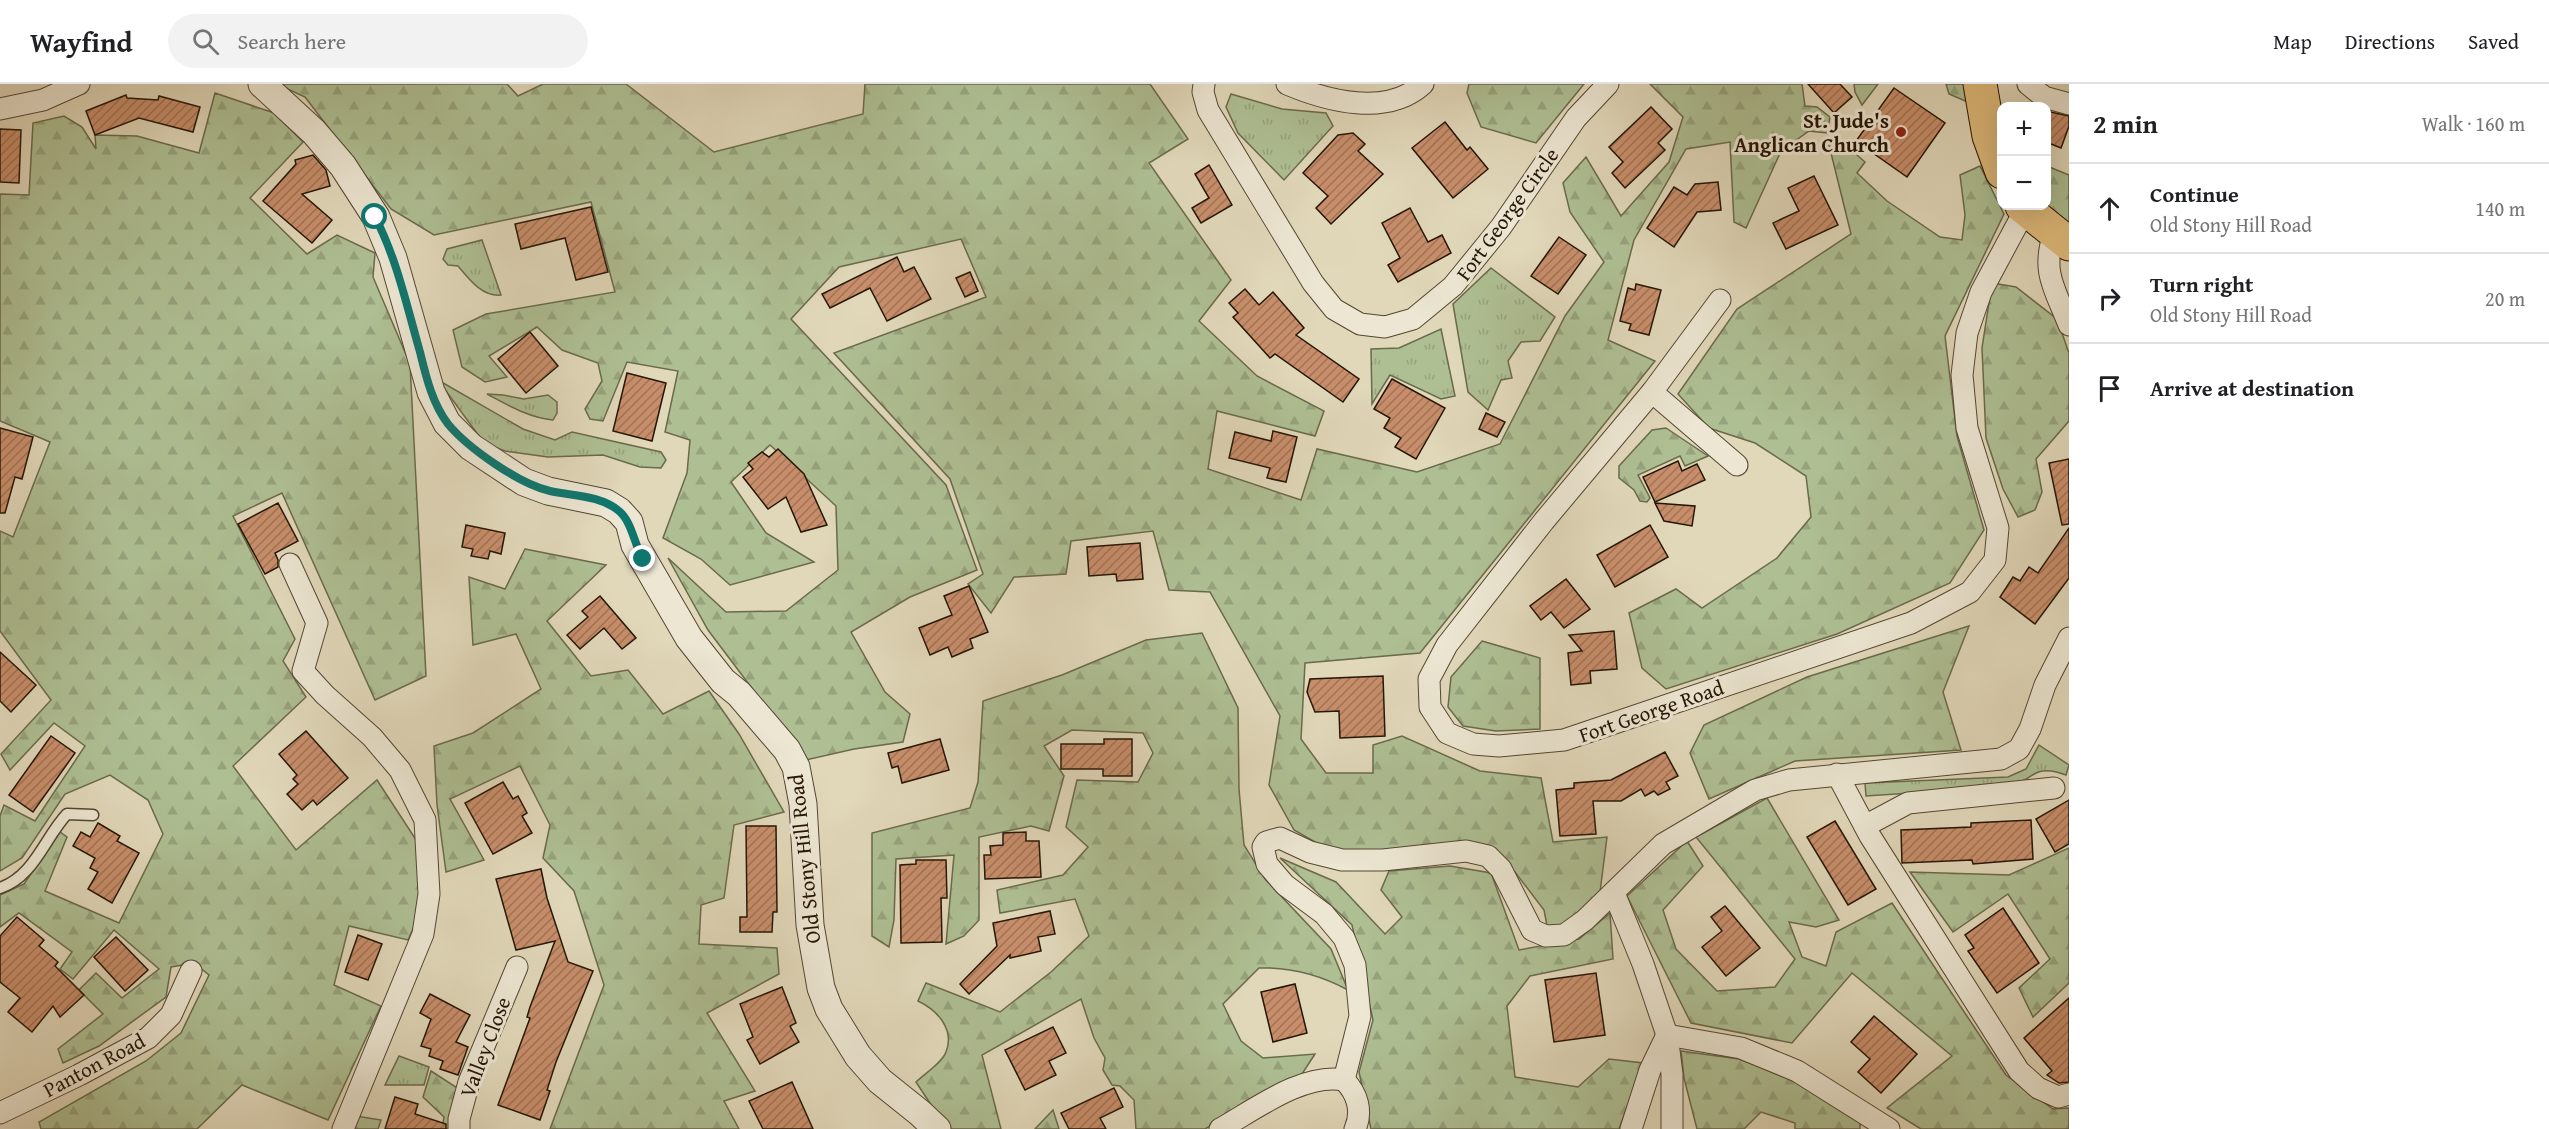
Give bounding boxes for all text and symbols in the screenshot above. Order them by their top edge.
search box [168,14,588,68]
text: Wayfind [30,21,132,62]
icon: search [189,25,222,58]
text: Search here [237,25,346,57]
text: Map [2273,26,2312,57]
text: Directions [2345,26,2435,57]
text: Saved [2468,26,2519,57]
map controls [1997,102,2051,210]
button: + [1997,102,2051,156]
text: 2 min [2093,104,2158,143]
place label: St. Jude's Anglican Church [1734,105,1890,160]
text: Walk · 160 m [2422,109,2525,138]
marker: St. Jude's Anglican Church [1894,125,1908,139]
street label: Fort George Circle [1448,141,1566,287]
button: − [1997,156,2051,210]
text: Continue [2150,178,2239,210]
icon: ahead [2093,192,2126,225]
text: 140 m [2475,194,2525,223]
route start [361,203,387,229]
text: Old Stony Hill Road [2150,210,2312,239]
text: Turn right [2150,268,2253,300]
icon: right [2093,282,2126,315]
text: 20 m [2485,284,2525,313]
text: Old Stony Hill Road [2150,300,2312,329]
icon: arrive [2093,372,2126,405]
text: Arrive at destination [2150,372,2354,404]
route end [629,545,655,571]
street label: Fort George Road [1574,671,1728,750]
street label: Old Stony Hill Road [780,772,828,945]
street label: Valley Close [452,992,518,1102]
street label: Panton Road [37,1025,151,1105]

